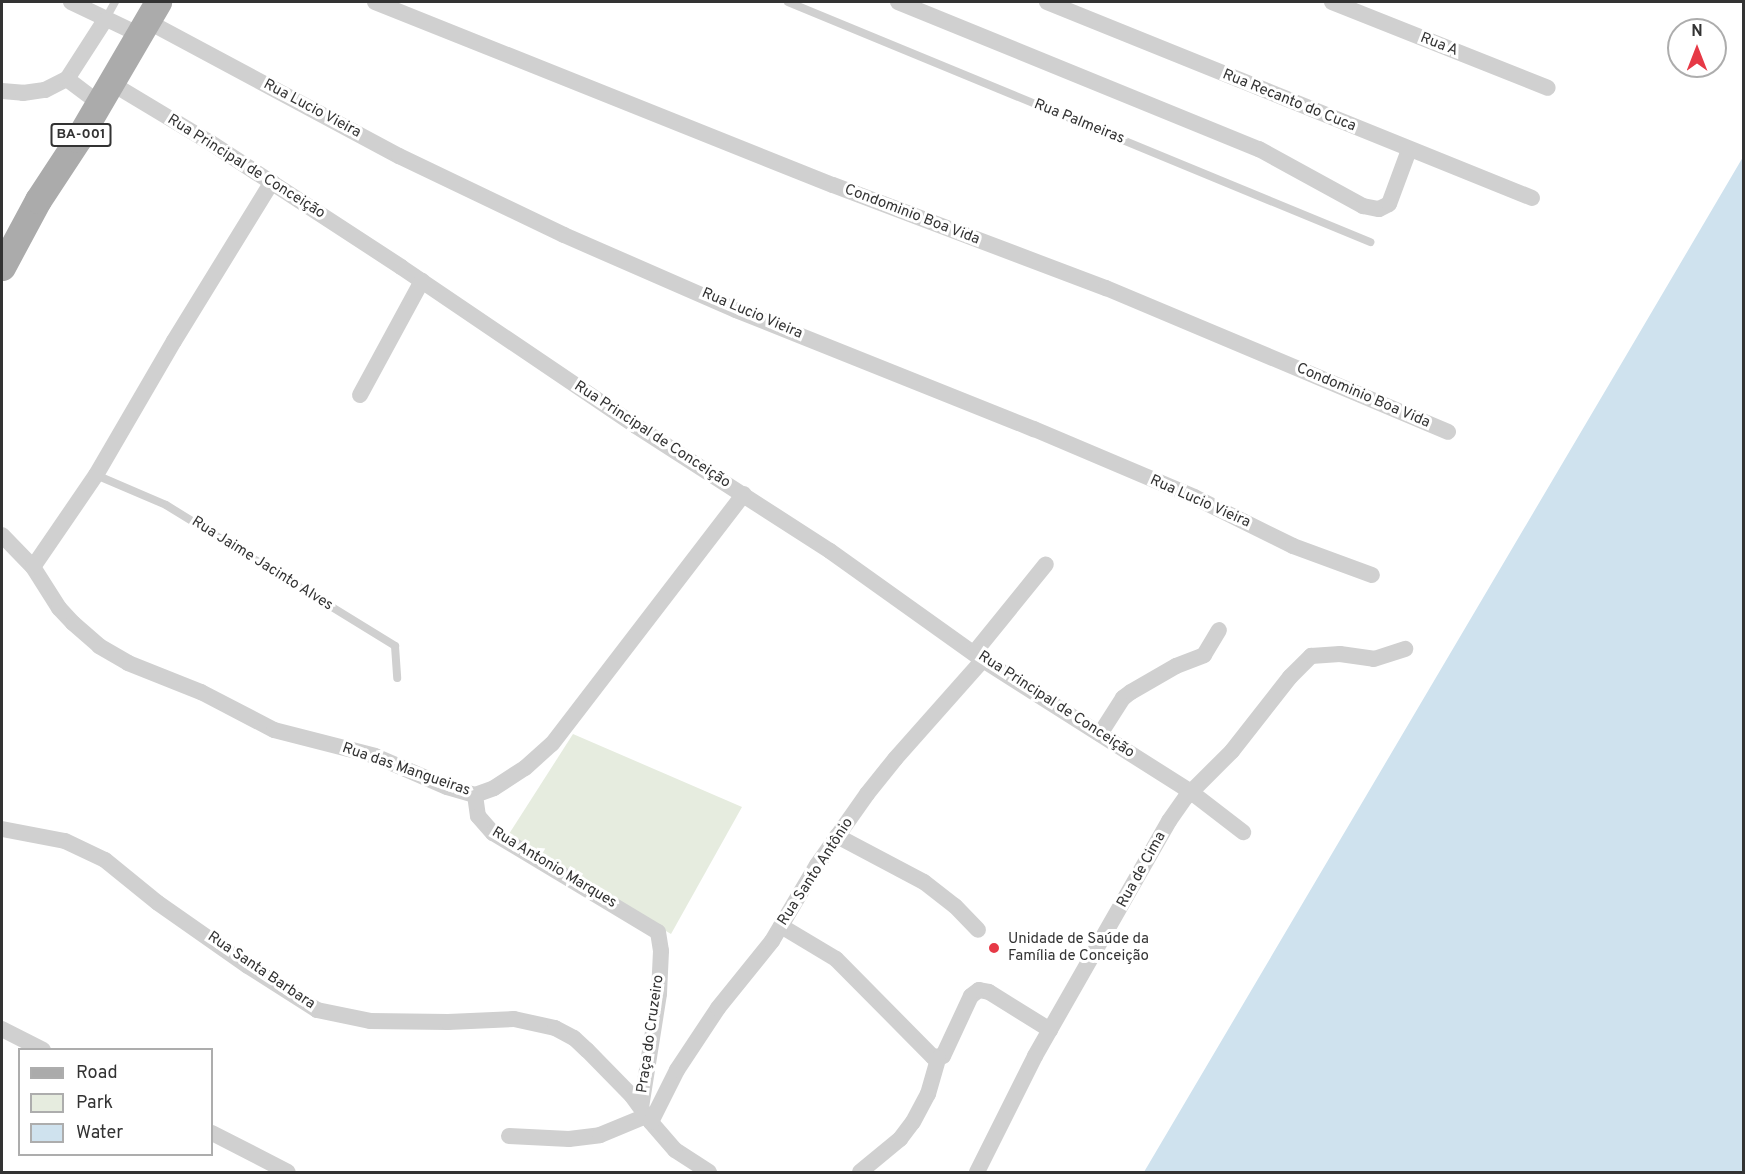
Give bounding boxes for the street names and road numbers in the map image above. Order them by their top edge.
street label: Rua A [1417,29,1461,61]
street label: Rua Recanto do Cuca [1220,66,1358,136]
street label: Rua Lucio Vieira [260,76,364,142]
street label: Rua Palmeiras [1031,96,1127,148]
street label: Rua Principal de Conceição [164,111,328,223]
road number: BA-001 [50,124,112,146]
street label: Condominio Boa Vida [842,181,982,249]
street label: Rua Lucio Vieira [699,285,805,343]
street label: Condominio Boa Vida [1293,360,1433,432]
street label: Rua Principal de Conceição [571,378,733,492]
street label: Rua Lucio Vieira [1147,472,1253,532]
street label: Rua Jaime Jacinto Alves [188,513,336,615]
street label: Rua Principal de Conceição [975,648,1137,762]
street label: Rua das Mangueiras [340,740,472,800]
street label: Rua Santo Antônio [774,814,858,930]
street label: Rua Antonio Marques [488,823,620,913]
street label: Rua de Cima [1114,829,1170,911]
street label: Rua Santa Barbara [204,928,318,1014]
street label: Praça do Cruzeiro [634,974,668,1094]

